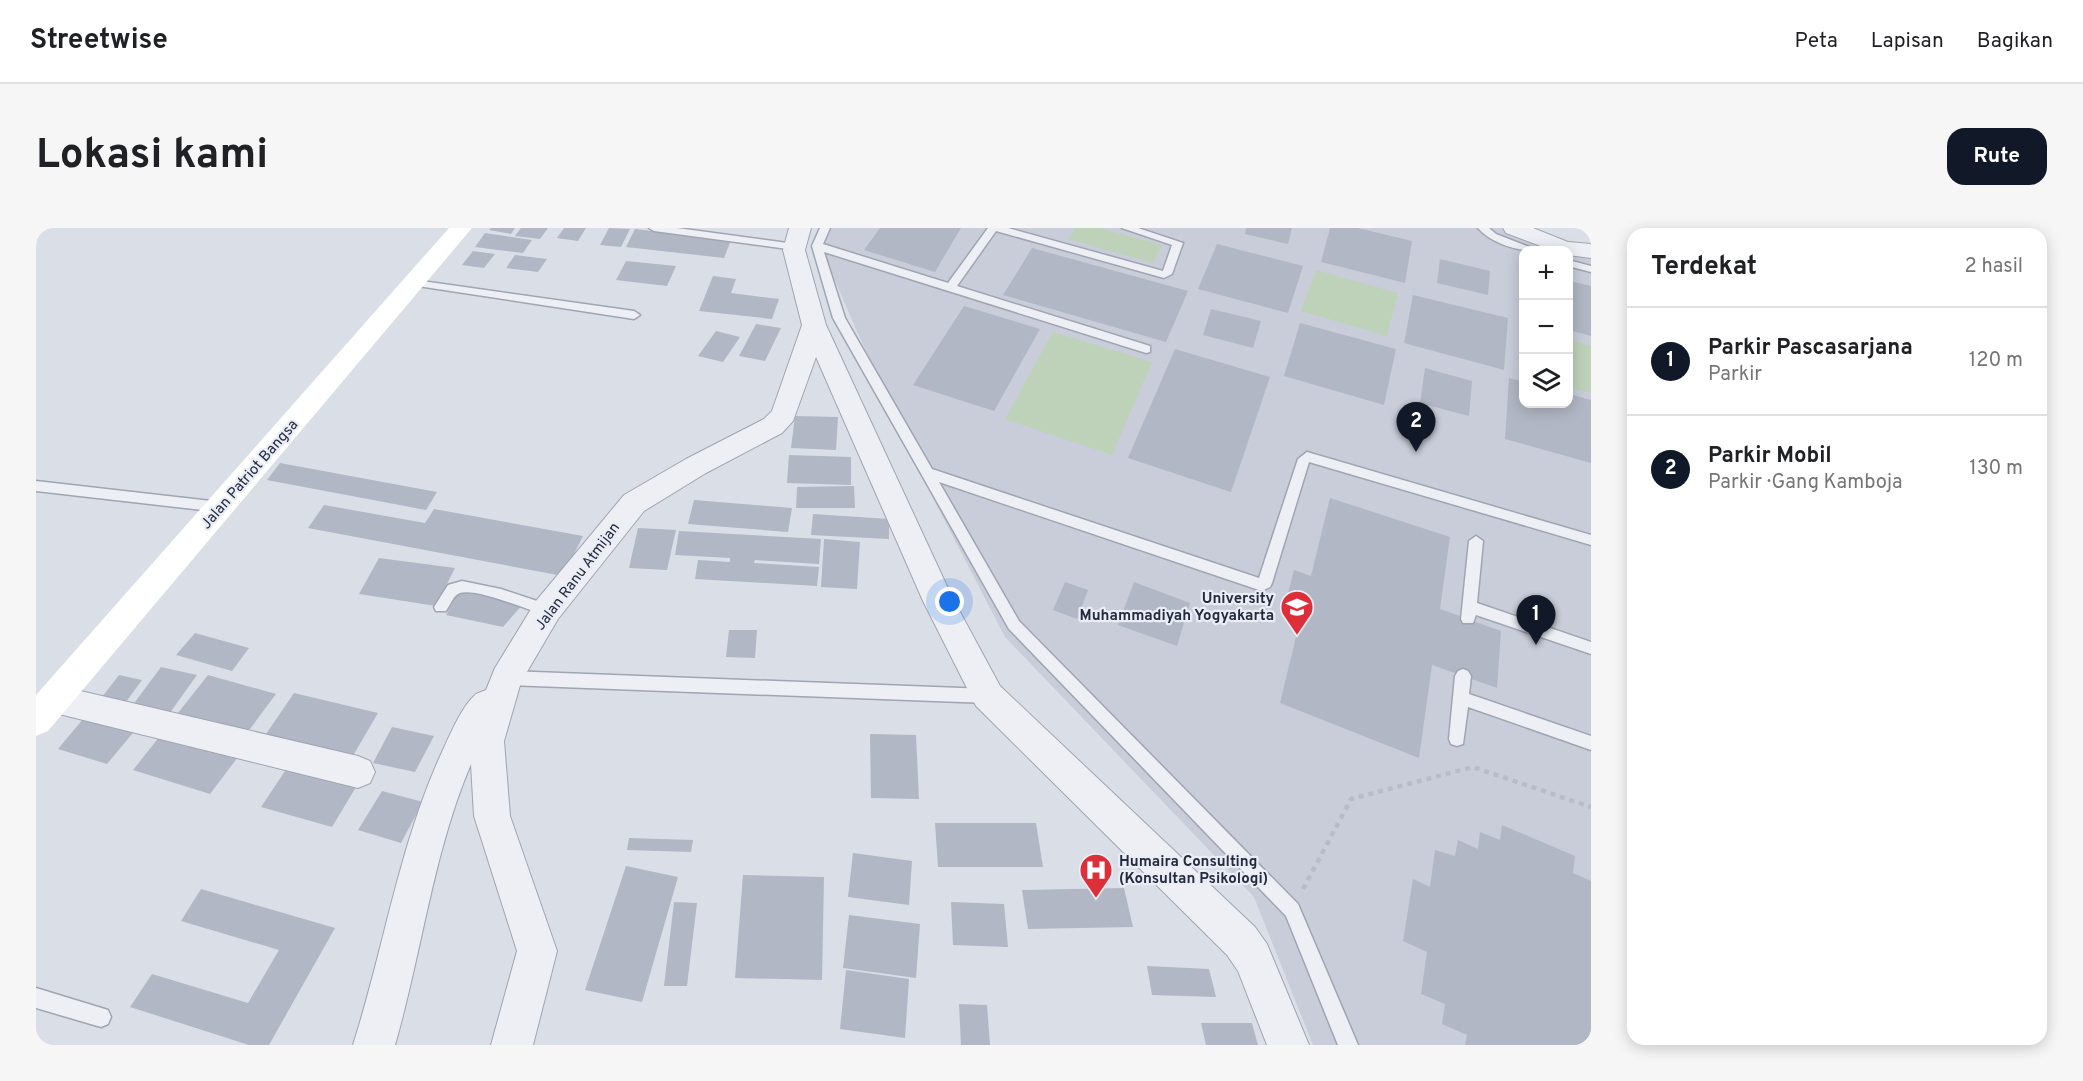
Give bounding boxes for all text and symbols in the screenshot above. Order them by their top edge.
text: Streetwise [30,23,168,59]
text: Peta [1795,28,1838,55]
text: Lapisan [1871,28,1944,55]
text: Bagikan [1977,28,2053,55]
button: Rute [1947,128,2047,185]
text: Lokasi kami [36,130,268,183]
map controls [1519,246,1573,408]
button: + [1519,246,1573,300]
text: Terdekat [1651,251,1757,284]
text: 2 hasil [1964,254,2023,280]
button: − [1519,300,1573,354]
text: Parkir Pascasarjana [1708,335,1913,362]
text: 1 [1667,348,1675,374]
text: 120 m [1969,348,2023,374]
button: layers [1519,354,1573,408]
text: Parkir [1708,362,1762,388]
pin: 2 [1396,402,1436,452]
street label: Jalan Patriot Bangsa [197,416,303,534]
text: Parkir Mobil [1708,443,1832,470]
text: 2 [1664,456,1677,482]
text: 130 m [1969,456,2023,482]
text: Parkir · Gang Kamboja [1708,470,1903,496]
street label: Jalan Ranu Atmijan [531,519,625,635]
your location [935,587,964,616]
school or university icon: University Muhammadiyah Yogyakarta [1279,589,1315,636]
place label: University Muhammadiyah Yogyakarta [1080,590,1274,626]
pin: 1 [1516,596,1556,645]
hospital icon: Humaira Consulting (Konsultan Psikologi) [1078,852,1114,899]
place label: Humaira Consulting (Konsultan Psikologi) [1119,853,1268,889]

